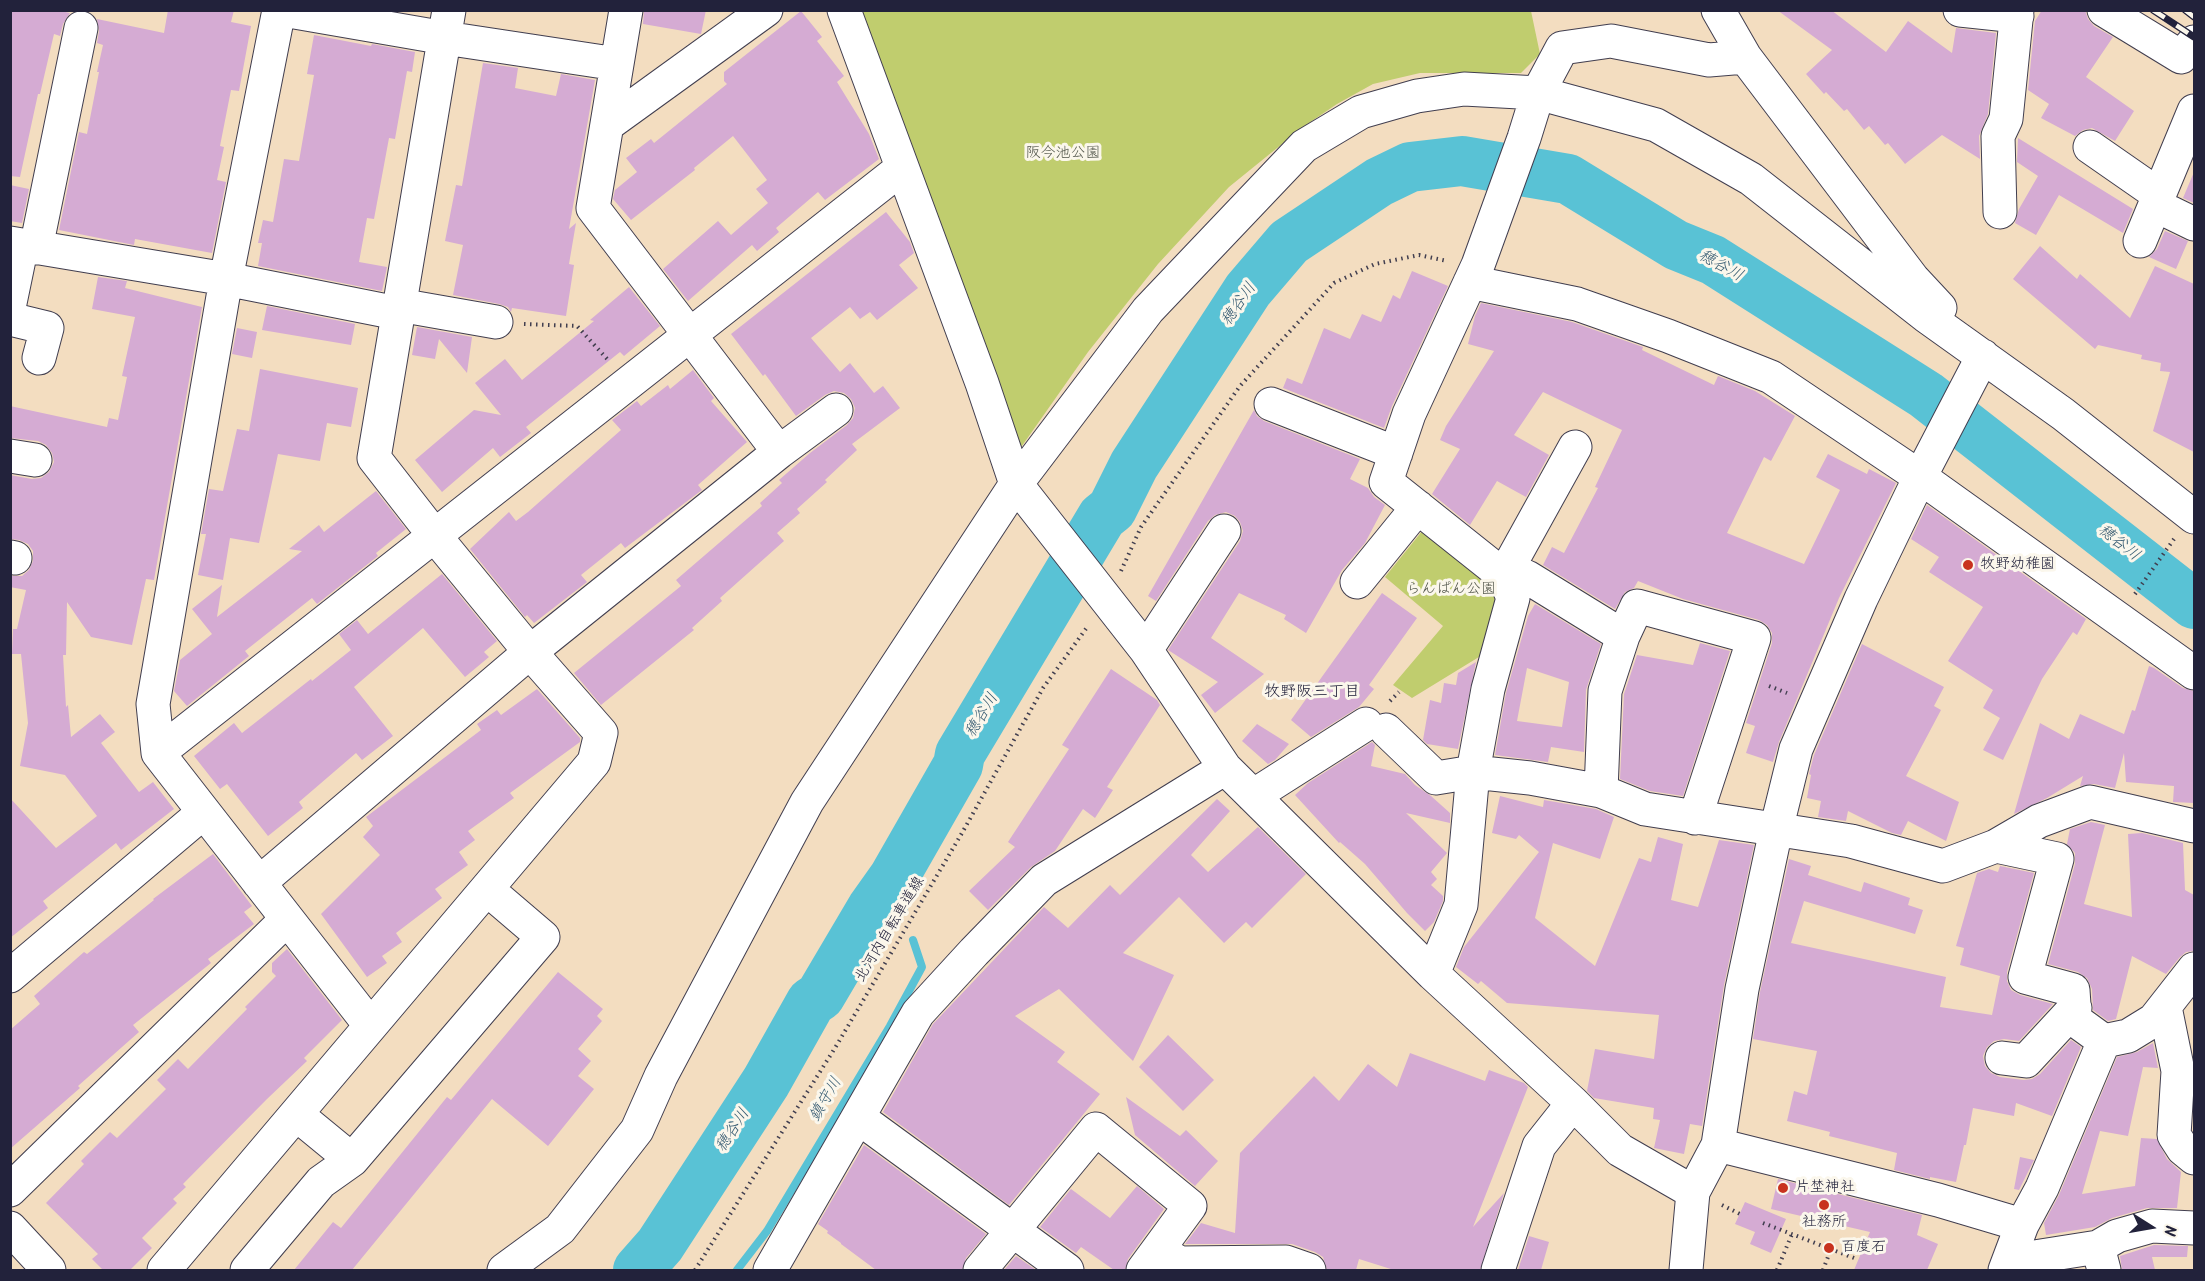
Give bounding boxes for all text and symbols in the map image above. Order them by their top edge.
park label: 阪今池公園 [1026,145,1100,163]
water label: 穂谷川 [1694,247,1746,287]
water label: 穂谷川 [1218,280,1262,330]
water label: 穂谷川 [2093,522,2143,566]
place label: 牧野幼稚園 [1980,556,2055,574]
marker: 牧野幼稚園 [1961,558,1975,572]
park label: らんぱん公園 [1406,581,1496,599]
district label: 牧野阪三丁目 [1264,683,1360,703]
water label: 穂谷川 [962,690,1004,742]
street label: 北河内自転車道線 [852,874,930,986]
water label: 鎮守川 [807,1074,847,1126]
water label: 穂谷川 [713,1106,755,1156]
place label: 片埜神社 [1795,1179,1855,1197]
marker: 片埜神社 [1776,1181,1790,1195]
north arrow [2121,1197,2181,1257]
marker: 社務所 [1817,1198,1831,1212]
place label: 社務所 [1802,1214,1846,1232]
text: N [2156,1223,2182,1238]
place label: 百度石 [1841,1239,1886,1257]
marker: 百度石 [1822,1241,1836,1255]

